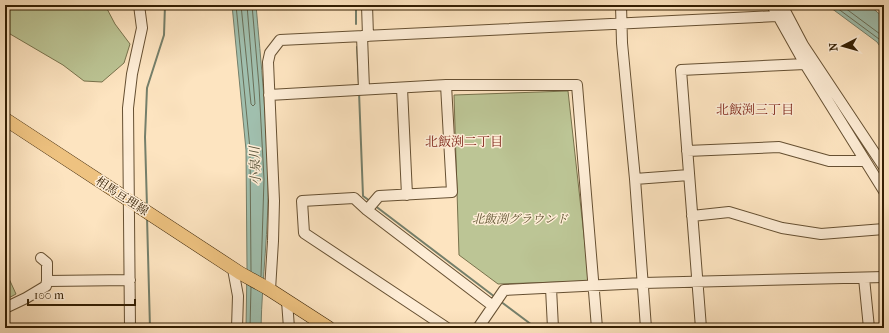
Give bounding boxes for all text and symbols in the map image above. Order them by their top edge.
north arrow [823,26,863,66]
text: N [827,42,840,52]
district label: 北飯渕三丁目 [716,102,794,117]
district label: 北飯渕二丁目 [425,134,503,149]
water label: 小泉川 [247,144,263,186]
street label: 相馬亘理線 [93,174,151,218]
park label: 北飯渕グラウンド [472,212,569,226]
scale bar [28,281,135,307]
text: 100 m [34,288,64,302]

